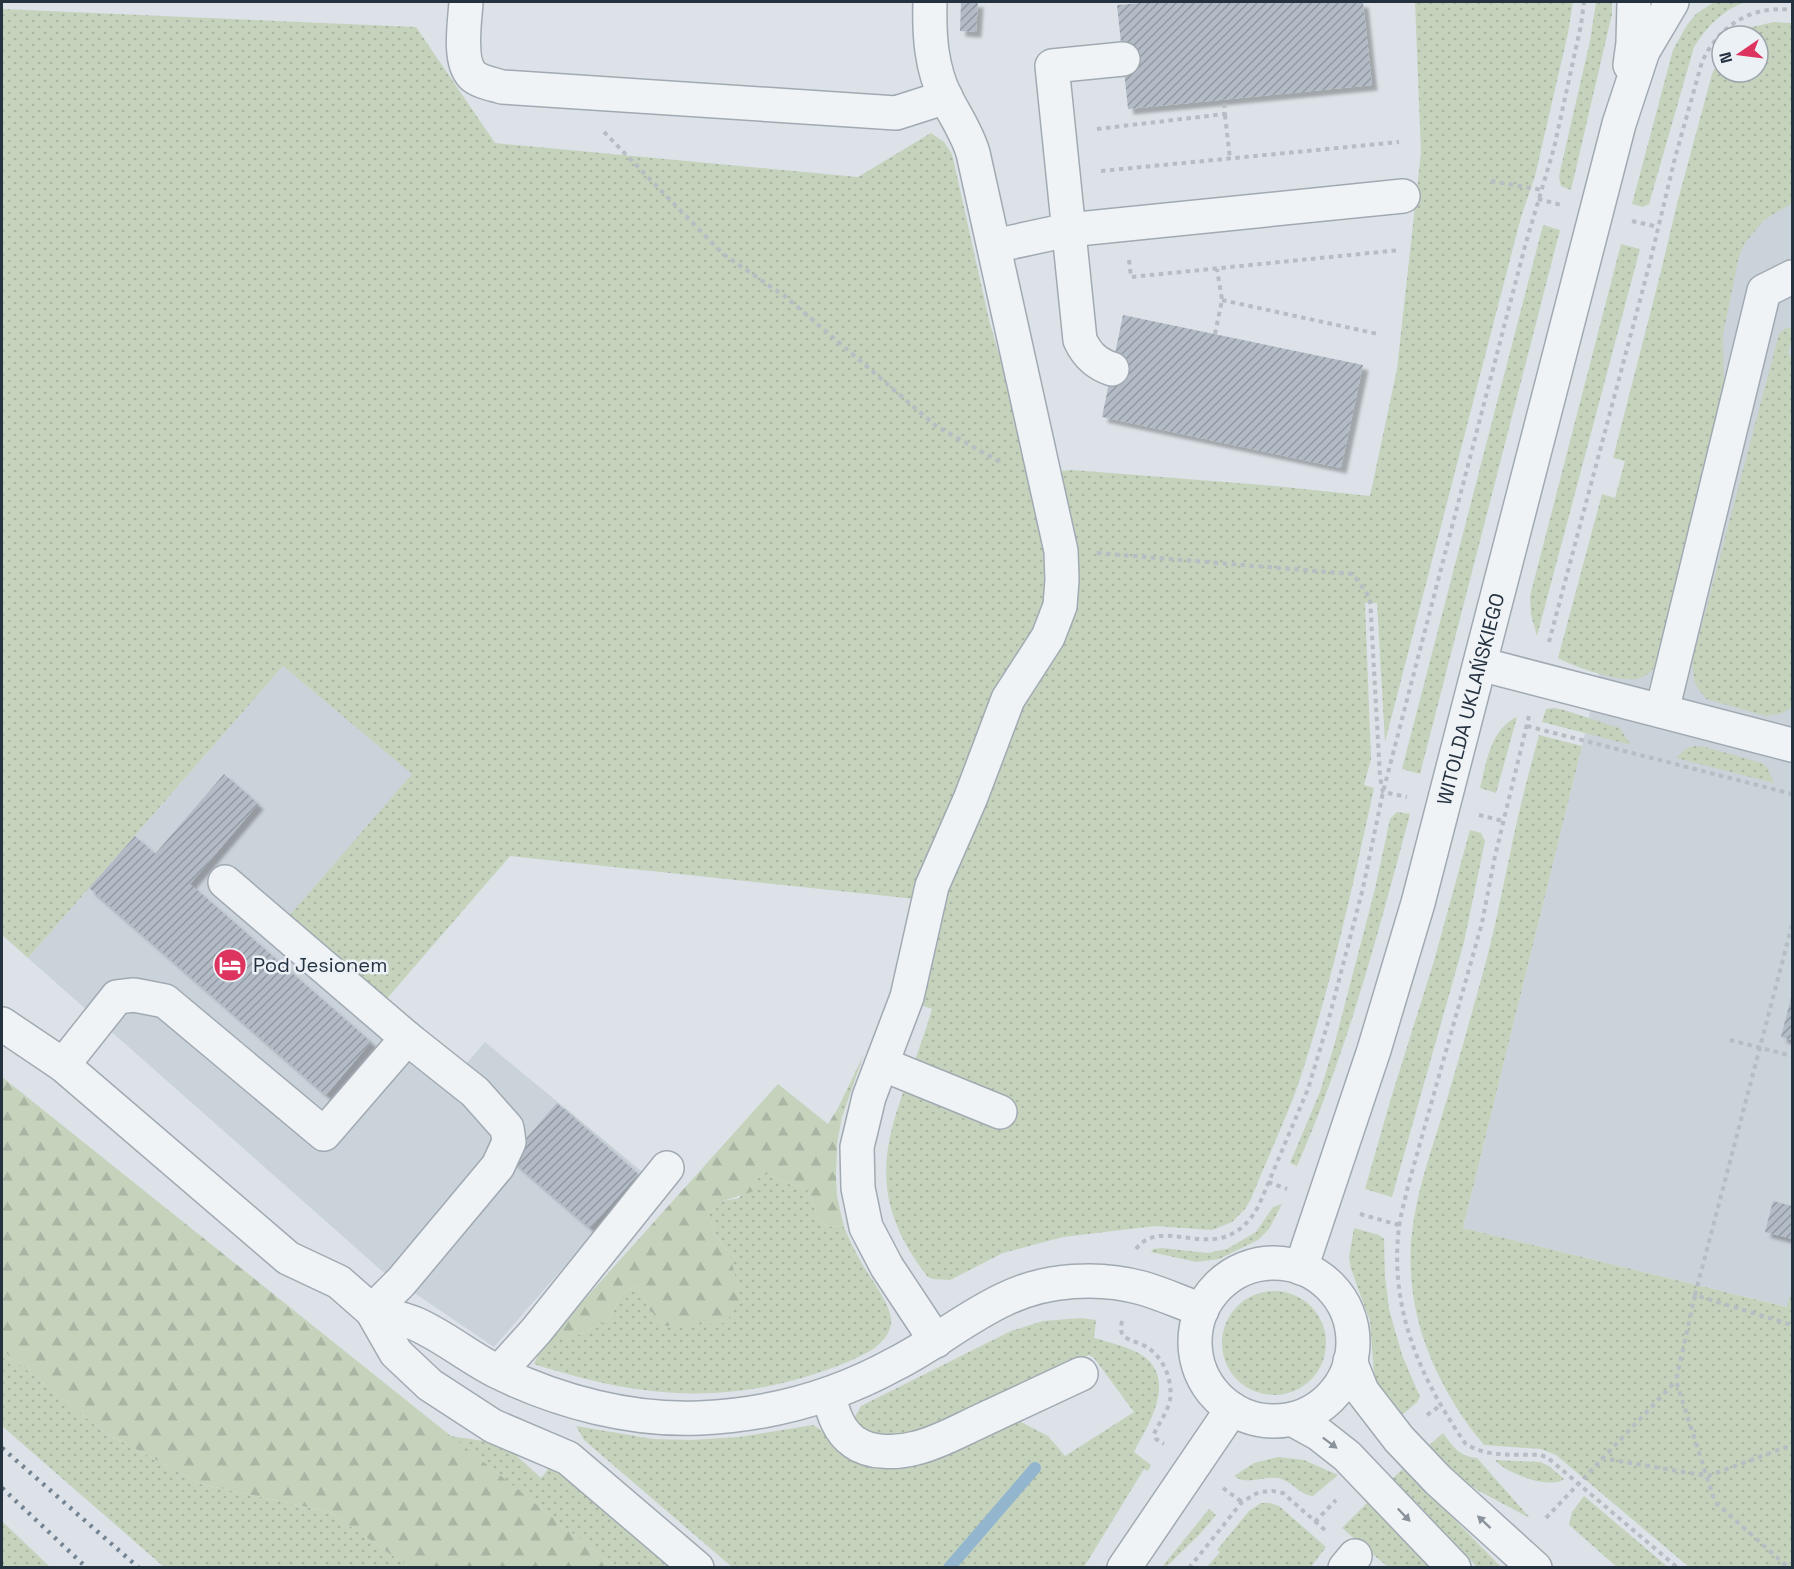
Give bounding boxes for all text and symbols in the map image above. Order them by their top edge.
north arrow [1710,24,1770,84]
text: N [1714,50,1737,65]
street label: WITOLDA UKLAŃSKIEGO [1431,590,1510,808]
hotel icon: Pod Jesionem [212,947,248,983]
place label: Pod Jesionem [253,952,387,978]
one-way arrow [1322,1436,1338,1449]
one-way arrow [1396,1507,1410,1521]
one-way arrow [1476,1515,1491,1529]

